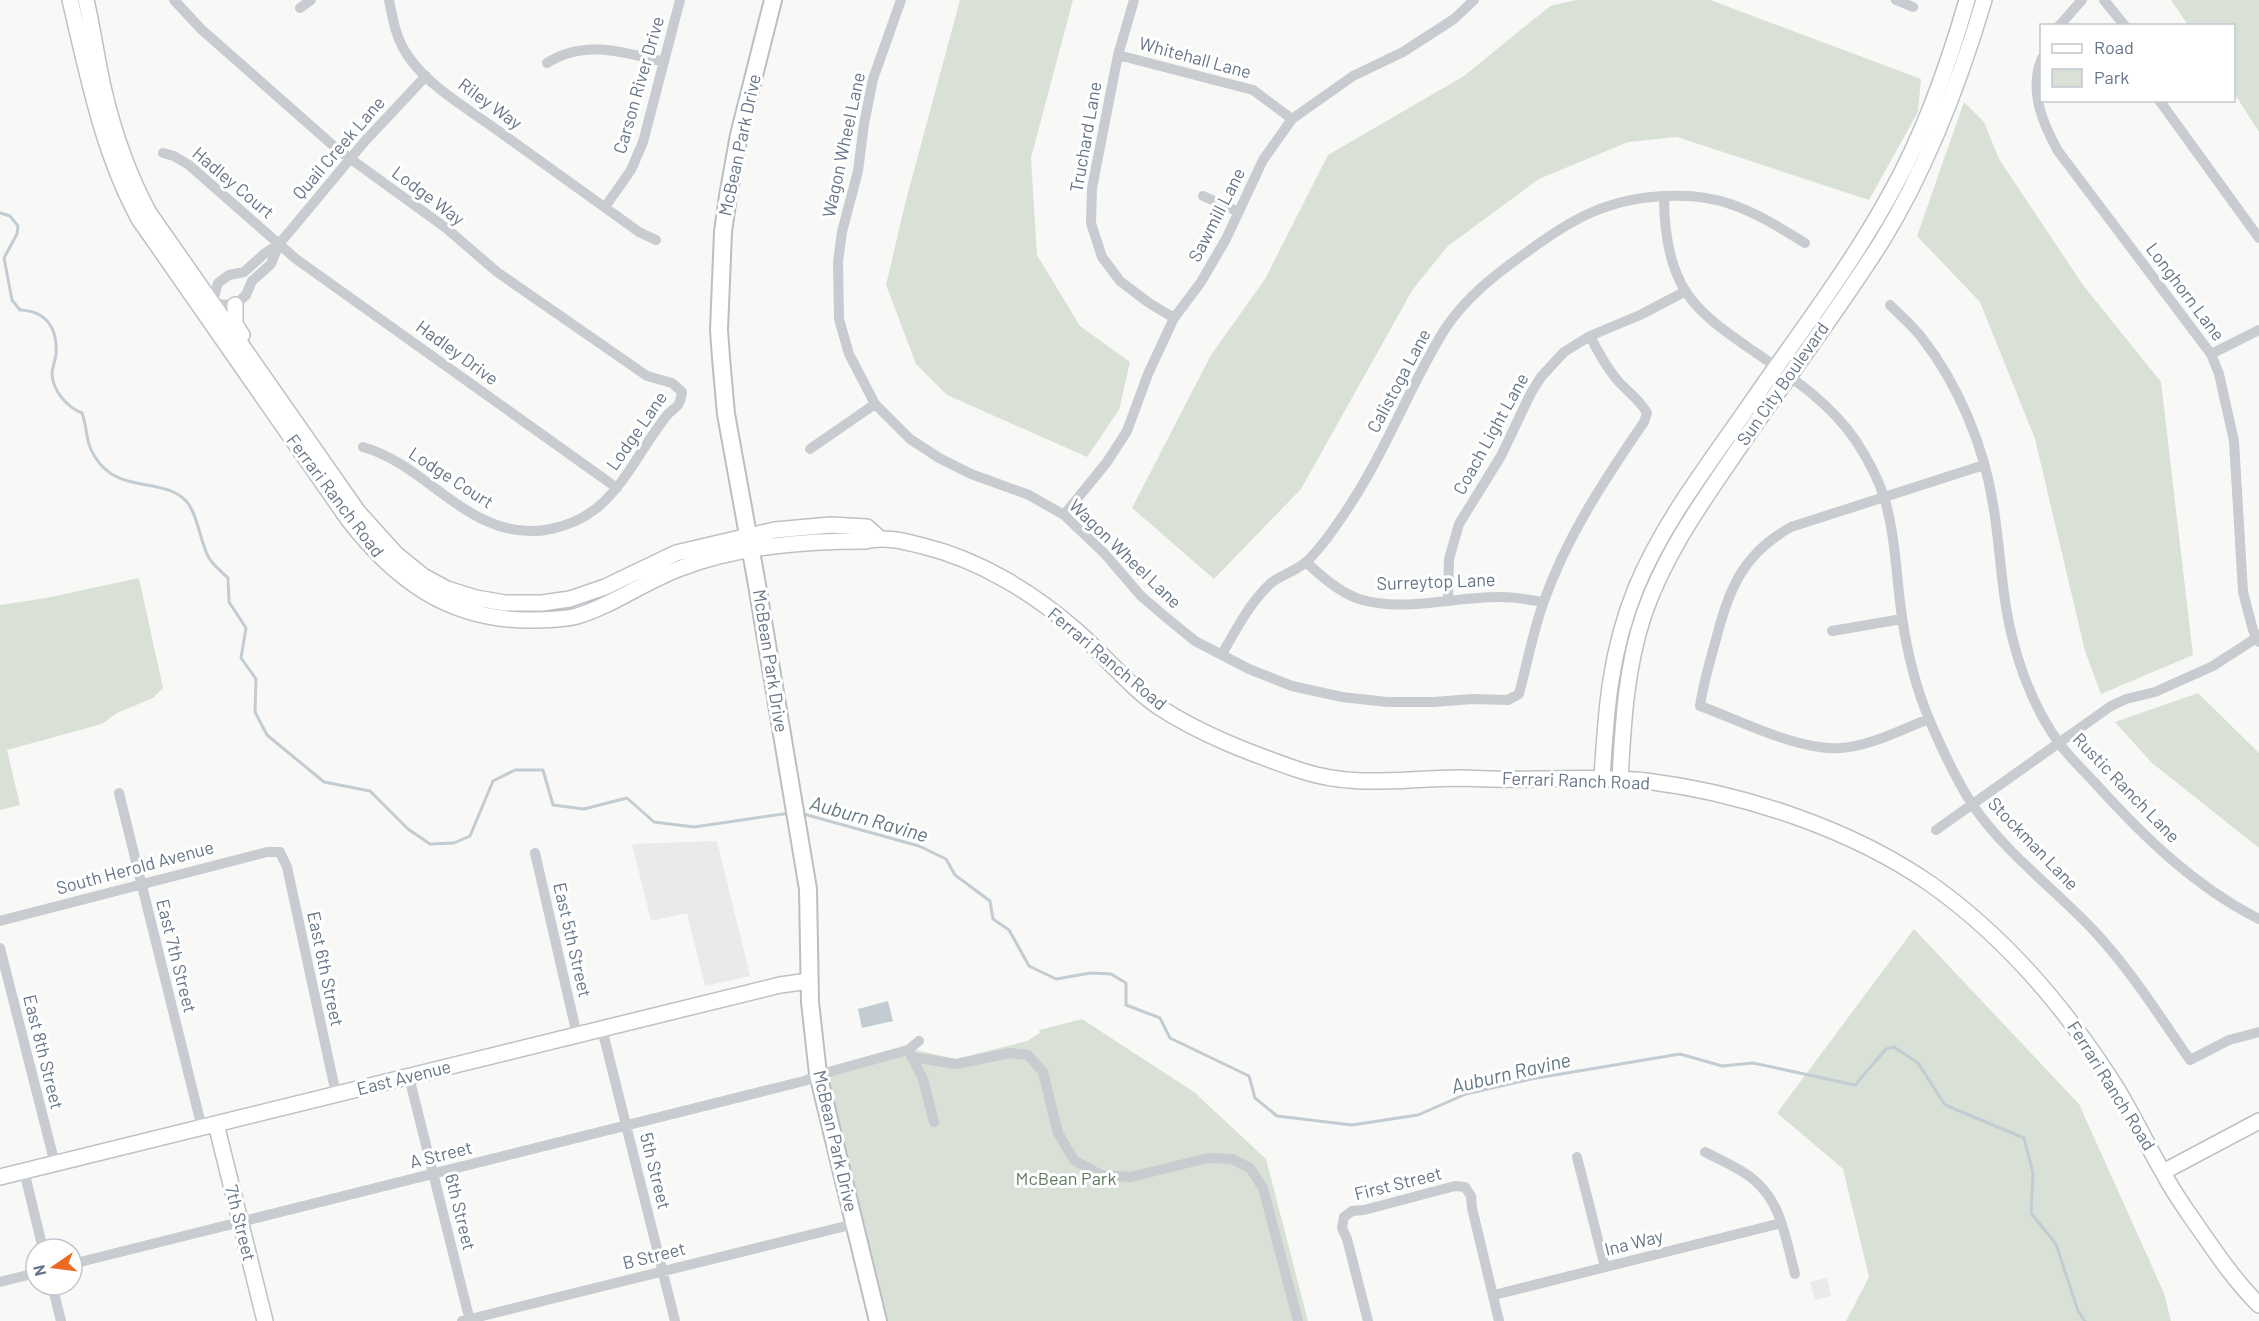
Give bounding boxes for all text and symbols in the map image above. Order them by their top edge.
street label: Carson River Drive [608,13,668,156]
legend [2040,24,2235,102]
street label: Whitehall Lane [1137,31,1254,83]
text: Road [2094,36,2134,58]
text: Park [2094,66,2129,88]
street label: Wagon Wheel Lane [817,70,869,219]
street label: McBean Park Drive [713,72,765,218]
street label: Riley Way [454,73,527,134]
street label: Truchard Lane [1064,80,1106,194]
street label: Quail Creek Lane [288,91,389,203]
street label: Hadley Court [188,142,279,223]
street label: Lodge Way [388,161,469,230]
street label: Sawmill Lane [1183,164,1249,265]
street label: Longhorn Lane [2142,238,2230,345]
street label: Hadley Drive [412,315,503,389]
street label: Sun City Boulevard [1731,318,1833,449]
street label: Calistoga Lane [1362,325,1435,436]
street label: Coach Light Lane [1448,369,1533,498]
street label: Lodge Lane [601,387,671,474]
street label: Ferrari Ranch Road [282,430,389,561]
street label: Lodge Court [405,442,498,513]
street label: Wagon Wheel Lane [1065,494,1186,613]
street label: Surreytop Lane [1376,568,1496,594]
street label: McBean Park Drive [749,588,793,734]
street label: Ferrari Ranch Road [1044,602,1172,714]
street label: Rustic Ranch Lane [2069,728,2185,847]
street label: Ferrari Ranch Road [1502,766,1651,794]
water label: Auburn Ravine [807,790,931,846]
street label: Stockman Lane [1984,792,2084,894]
street label: South Herold Avenue [54,835,216,899]
street label: East 5th Street [549,880,597,999]
street label: East 7th Street [152,897,202,1015]
street label: East 6th Street [303,909,349,1028]
street label: East 8th Street [19,992,69,1111]
street label: Ferrari Ranch Road [2063,1017,2160,1154]
water label: Auburn Ravine [1449,1047,1573,1097]
street label: East Avenue [354,1055,453,1099]
street label: McBean Park Drive [809,1068,863,1214]
street label: 5th Street [636,1130,676,1211]
street label: A Street [407,1136,474,1172]
street label: First Street [1352,1162,1444,1204]
park label: McBean Park [1016,1167,1116,1189]
street label: 6th Street [441,1171,481,1252]
street label: 7th Street [221,1182,261,1263]
street label: Ina Way [1602,1224,1665,1260]
north arrow [24,1237,84,1297]
street label: B Street [620,1237,687,1273]
text: N [28,1263,49,1278]

